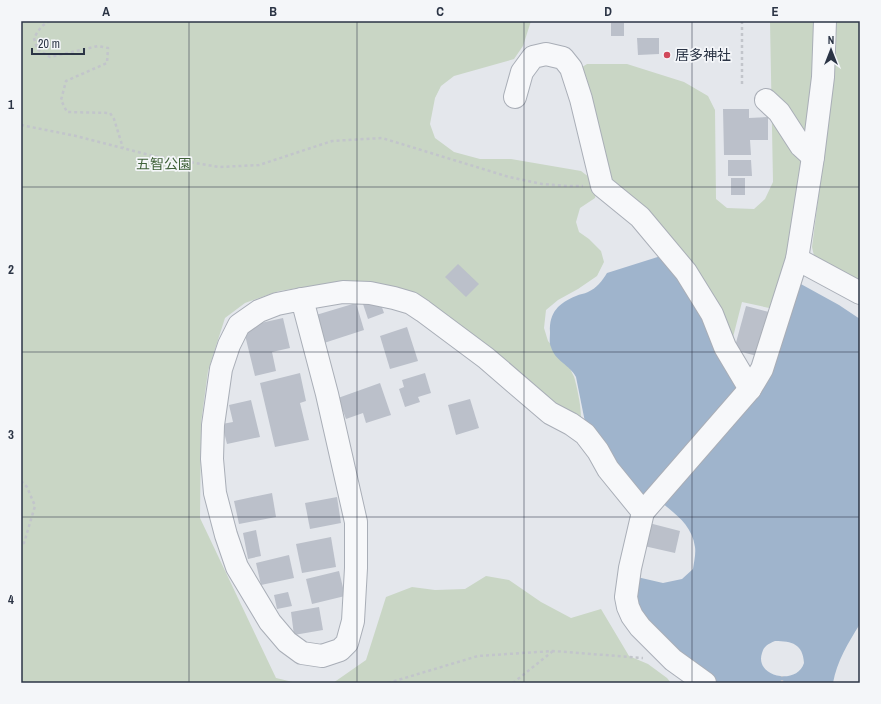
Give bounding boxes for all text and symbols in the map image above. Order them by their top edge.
text: A [102,3,110,20]
text: B [269,3,277,20]
text: C [436,3,444,20]
text: D [604,3,612,20]
text: E [771,3,779,20]
scale bar [32,30,84,56]
north arrow [811,30,851,70]
text: N [828,33,834,47]
text: 20 m [38,36,60,52]
place label: 居多神社 [675,46,731,64]
marker: 居多神社 [662,50,672,60]
text: 1 [8,96,14,113]
park label: 五智公園 [136,155,192,173]
text: 2 [8,261,14,278]
text: 3 [8,426,14,443]
text: 4 [8,591,14,608]

